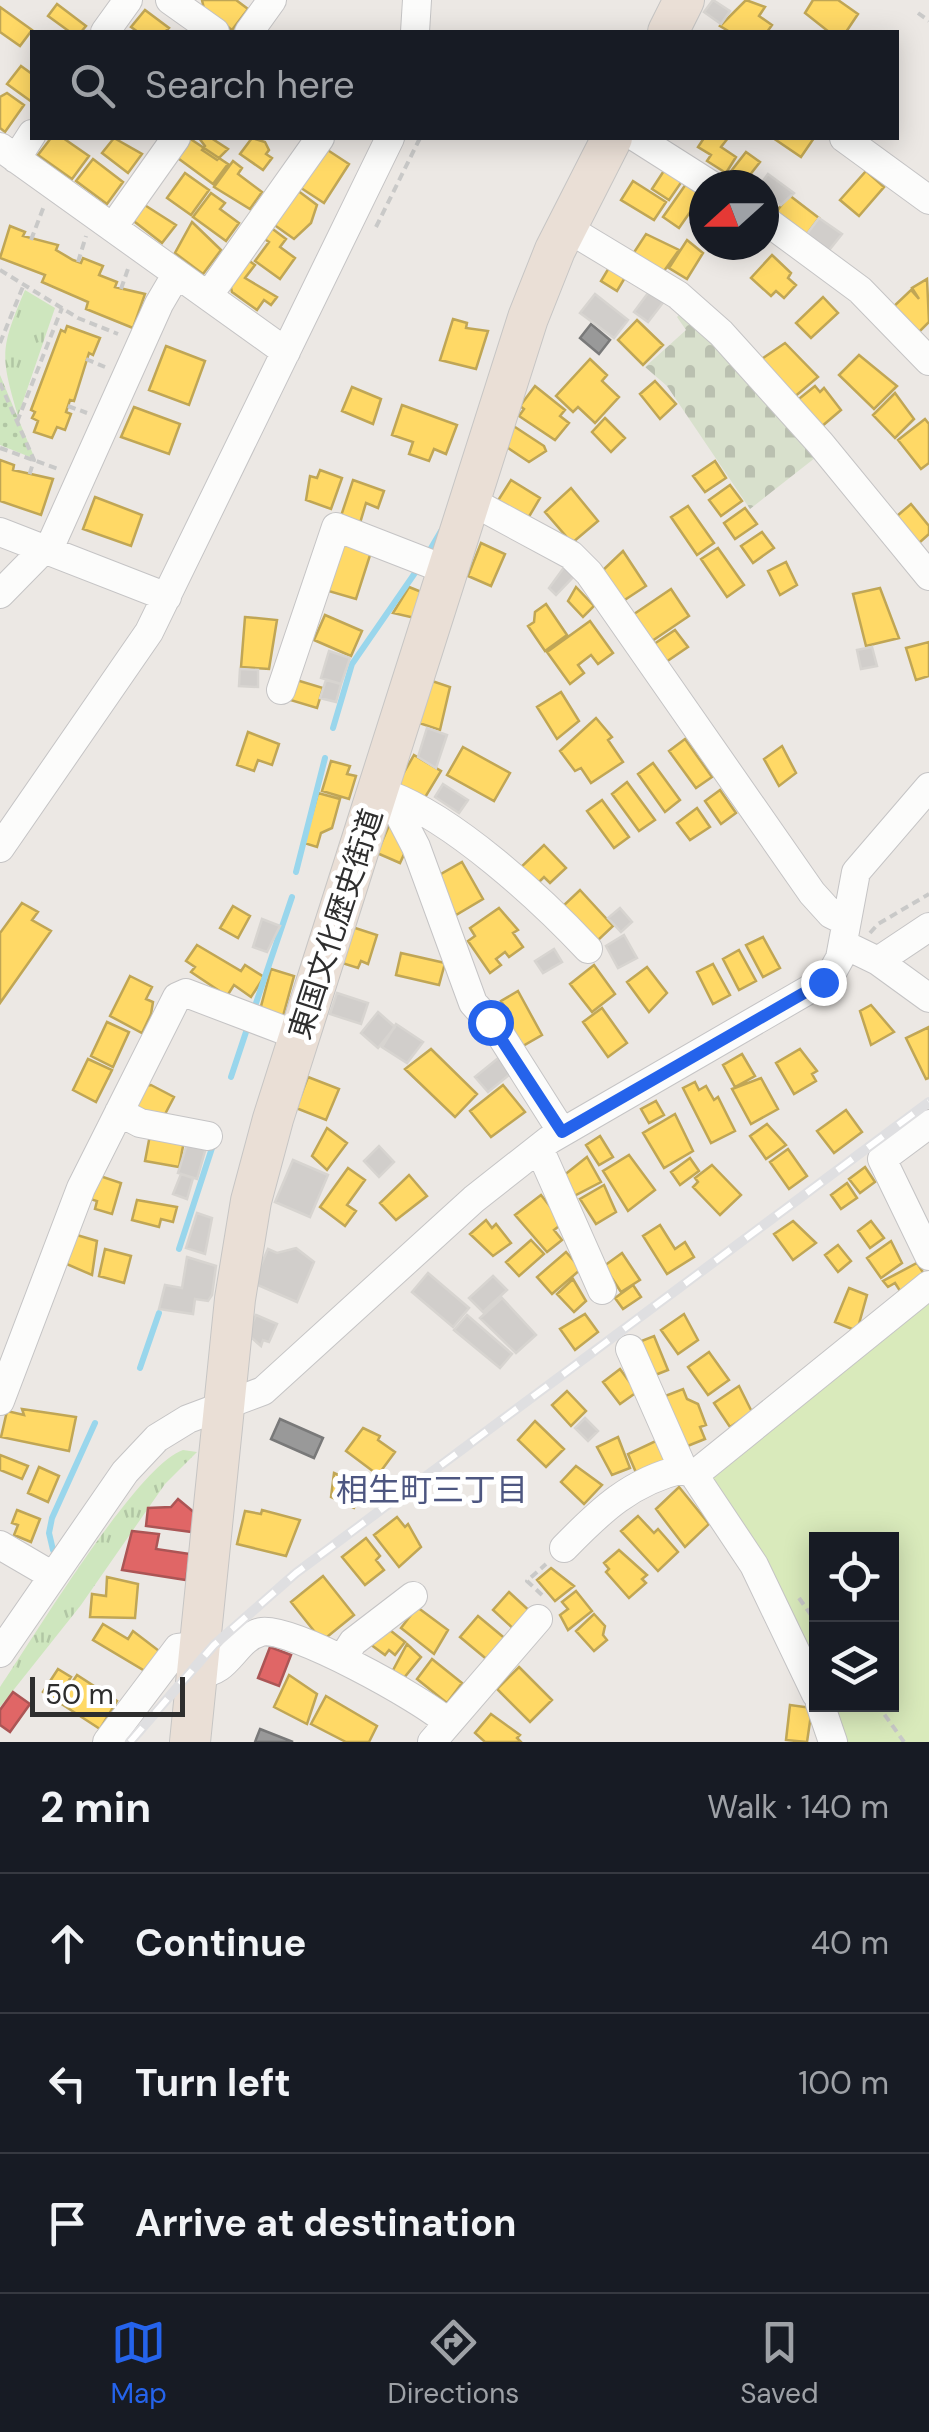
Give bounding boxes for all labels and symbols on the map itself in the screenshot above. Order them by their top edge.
north arrow [689,170,779,260]
street label: 東国文化歴史街道 [280,804,391,1044]
route end [801,960,847,1006]
route start [468,1000,514,1046]
district label: 相生町三丁目 [336,1469,528,1511]
scale bar [30,1672,185,1716]

